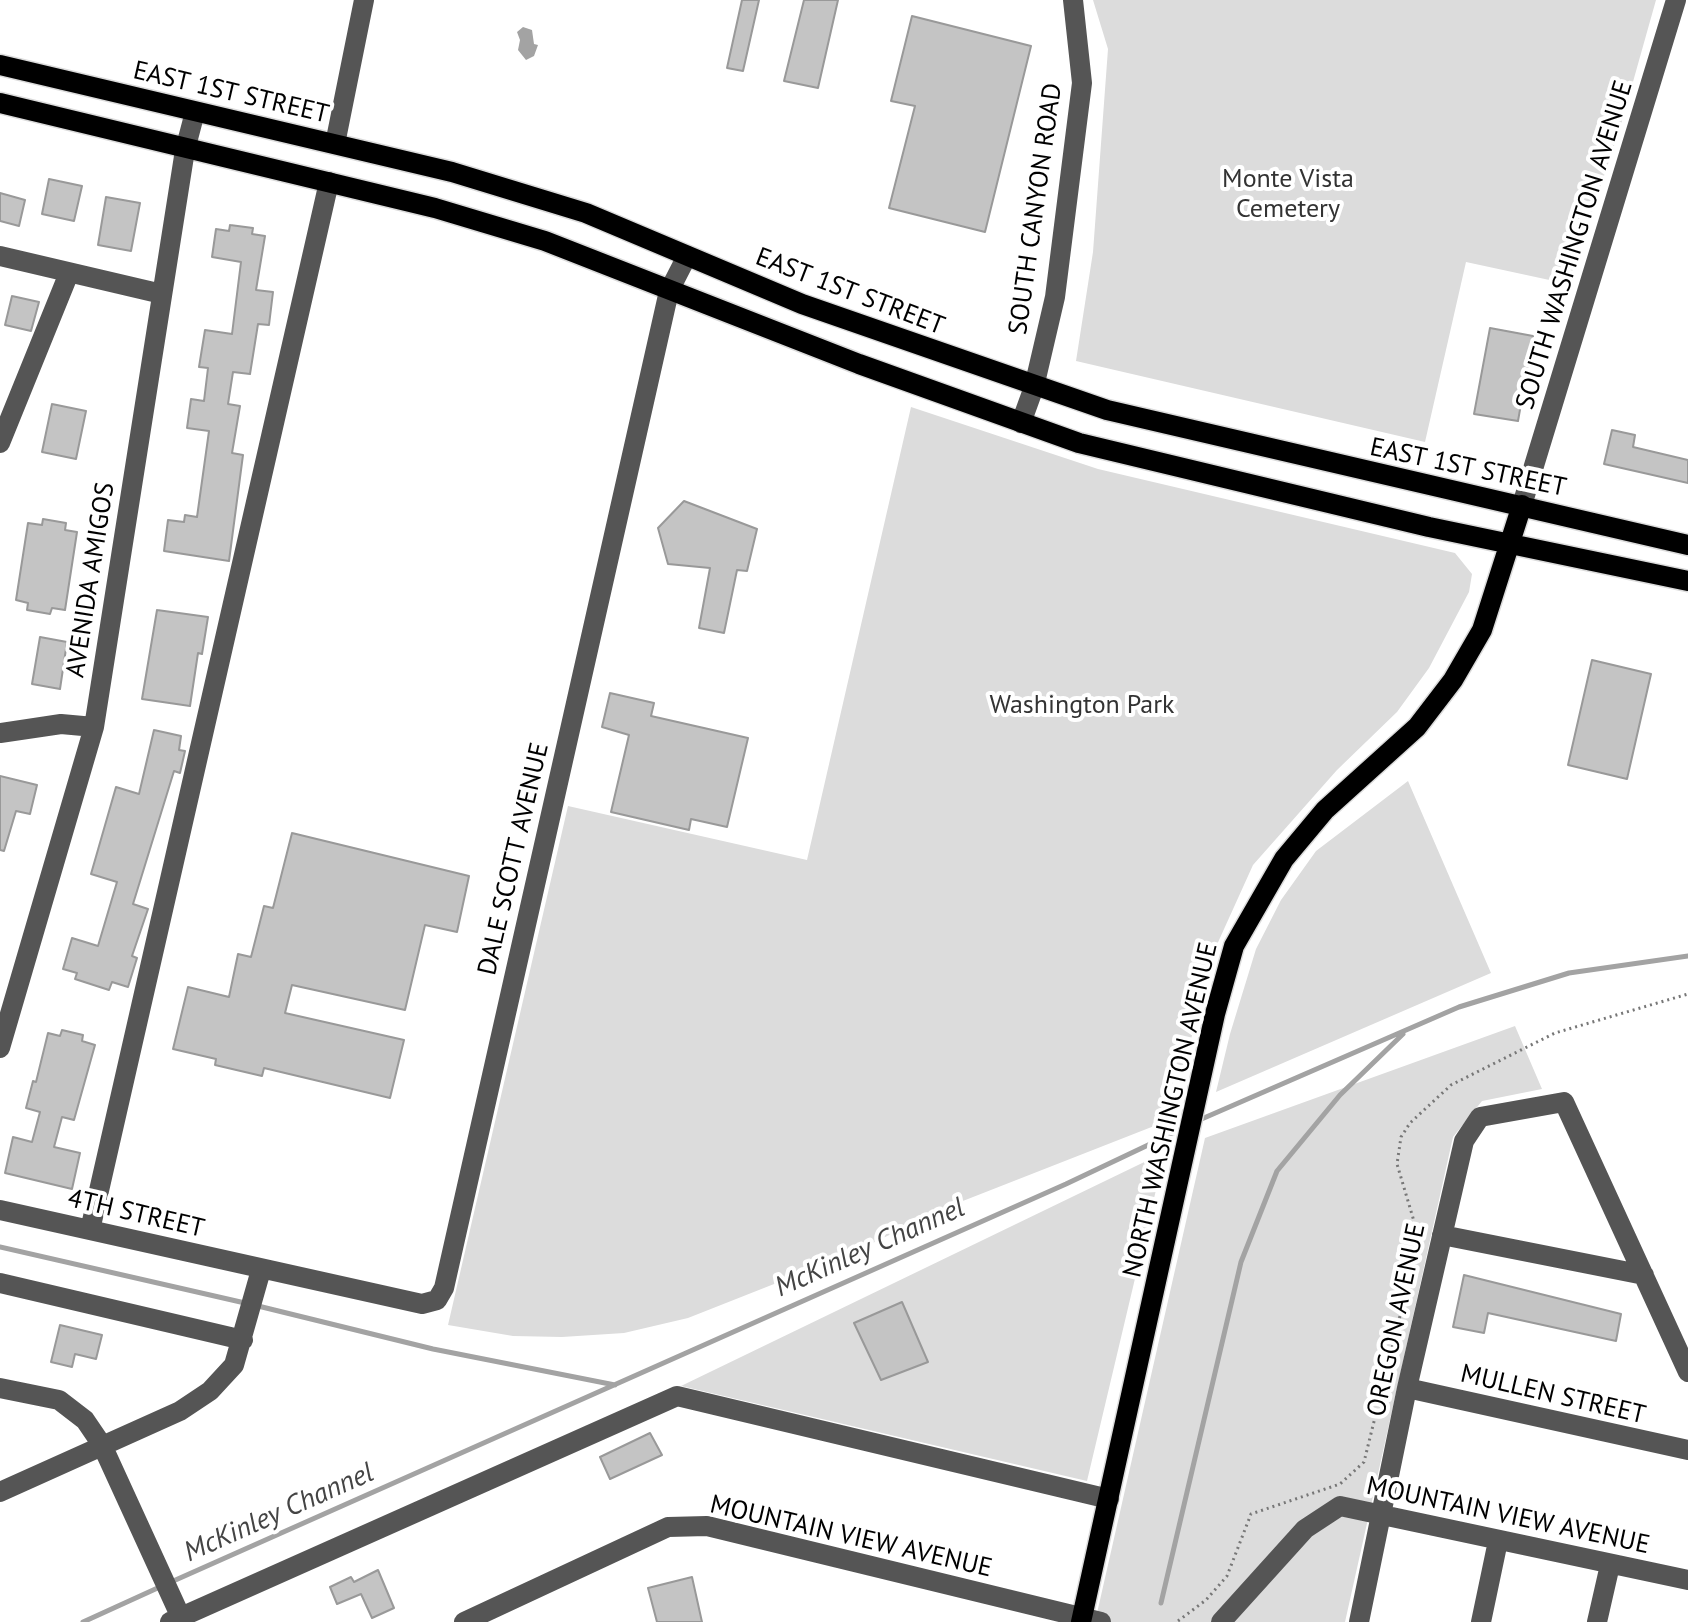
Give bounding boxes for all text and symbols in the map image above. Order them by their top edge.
street label: EAST 1ST STREET [130,55,332,131]
street label: SOUTH WASHINGTON AVENUE [1510,77,1640,413]
street label: SOUTH CANYON ROAD [1003,81,1069,337]
park label: Monte Vista Cemetery [1222,164,1354,226]
street label: EAST 1ST STREET [751,242,949,342]
street label: EAST 1ST STREET [1367,432,1569,504]
street label: AVENIDA AMIGOS [60,480,122,680]
park label: Washington Park [989,690,1175,722]
street label: DALE SCOTT AVENUE [472,740,556,978]
street label: NORTH WASHINGTON AVENUE [1117,939,1225,1281]
street label: 4TH STREET [65,1183,207,1245]
water label: McKinley Channel [770,1191,970,1305]
street label: OREGON AVENUE [1361,1221,1433,1419]
street label: MULLEN STREET [1458,1359,1648,1431]
water label: McKinley Channel [179,1456,379,1570]
street label: MOUNTAIN VIEW AVENUE [1364,1471,1652,1561]
street label: MOUNTAIN VIEW AVENUE [707,1489,995,1585]

